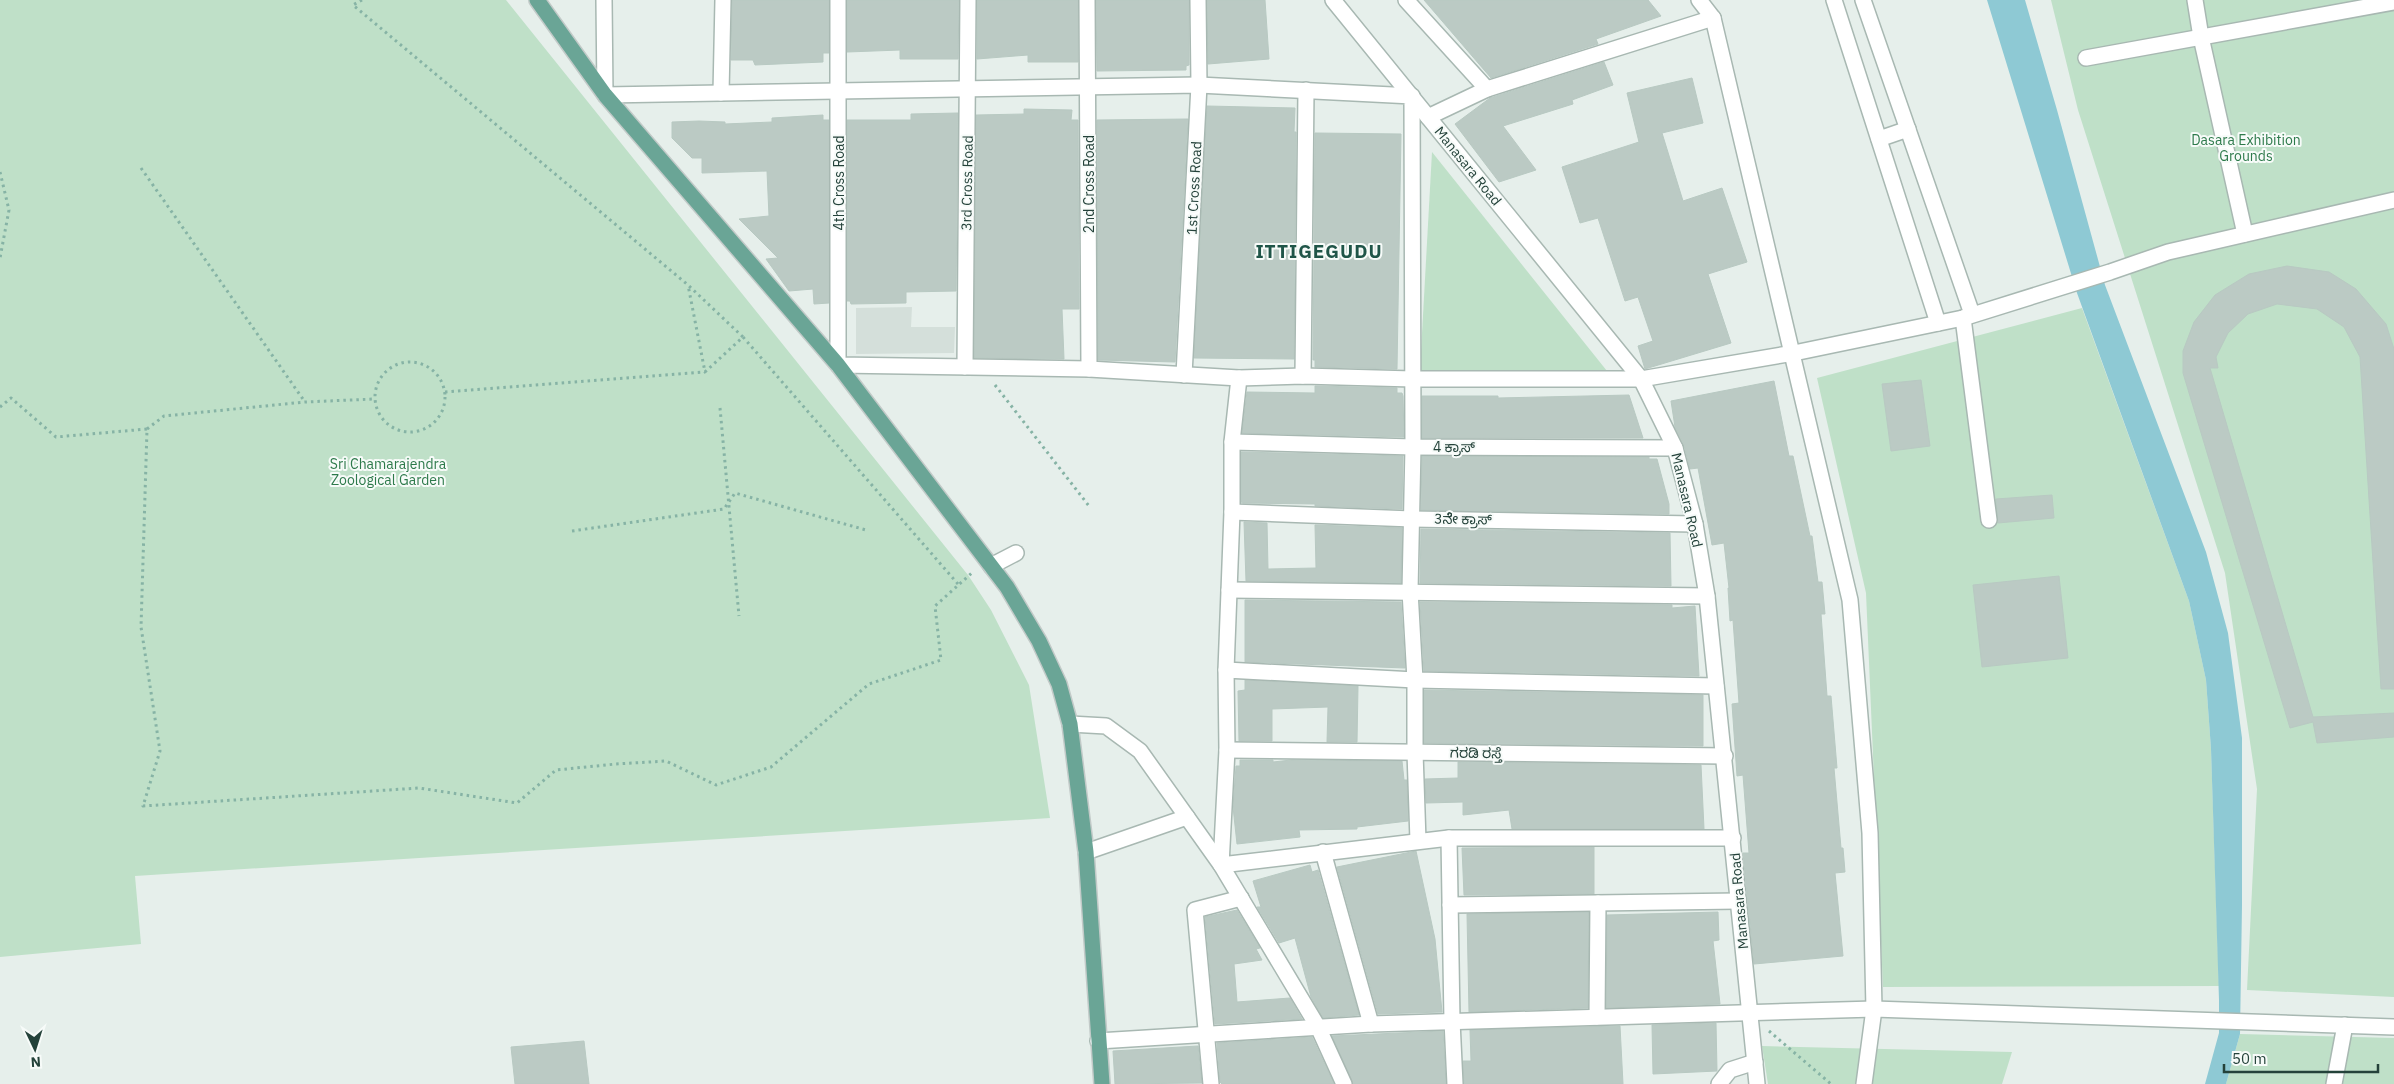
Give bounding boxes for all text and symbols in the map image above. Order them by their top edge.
street label: Manasara Road [1431,123,1505,209]
park label: Dasara Exhibition Grounds [2191,131,2301,165]
street label: 4th Cross Road [830,135,848,231]
street label: 3rd Cross Road [957,135,977,231]
street label: 2nd Cross Road [1080,135,1098,233]
street label: 1st Cross Road [1183,141,1205,235]
district label: ITTIGEGUDU [1255,239,1383,263]
street label: 4 ಕ್ರಾಸ್ [1433,438,1476,457]
street label: Manasara Road [1667,451,1707,549]
park label: Sri Chamarajendra Zoological Garden [330,455,447,489]
street label: 3ನೆೇ ಕ್ರಾಸ್ [1434,509,1493,530]
street label: ಗರಡಿ ರಸ್ತೆ [1450,744,1503,763]
street label: Manasara Road [1726,852,1752,950]
north arrow [10,1024,60,1074]
scale bar [2224,1042,2378,1074]
text: 50 m [2232,1049,2267,1068]
text: N [30,1053,42,1071]

